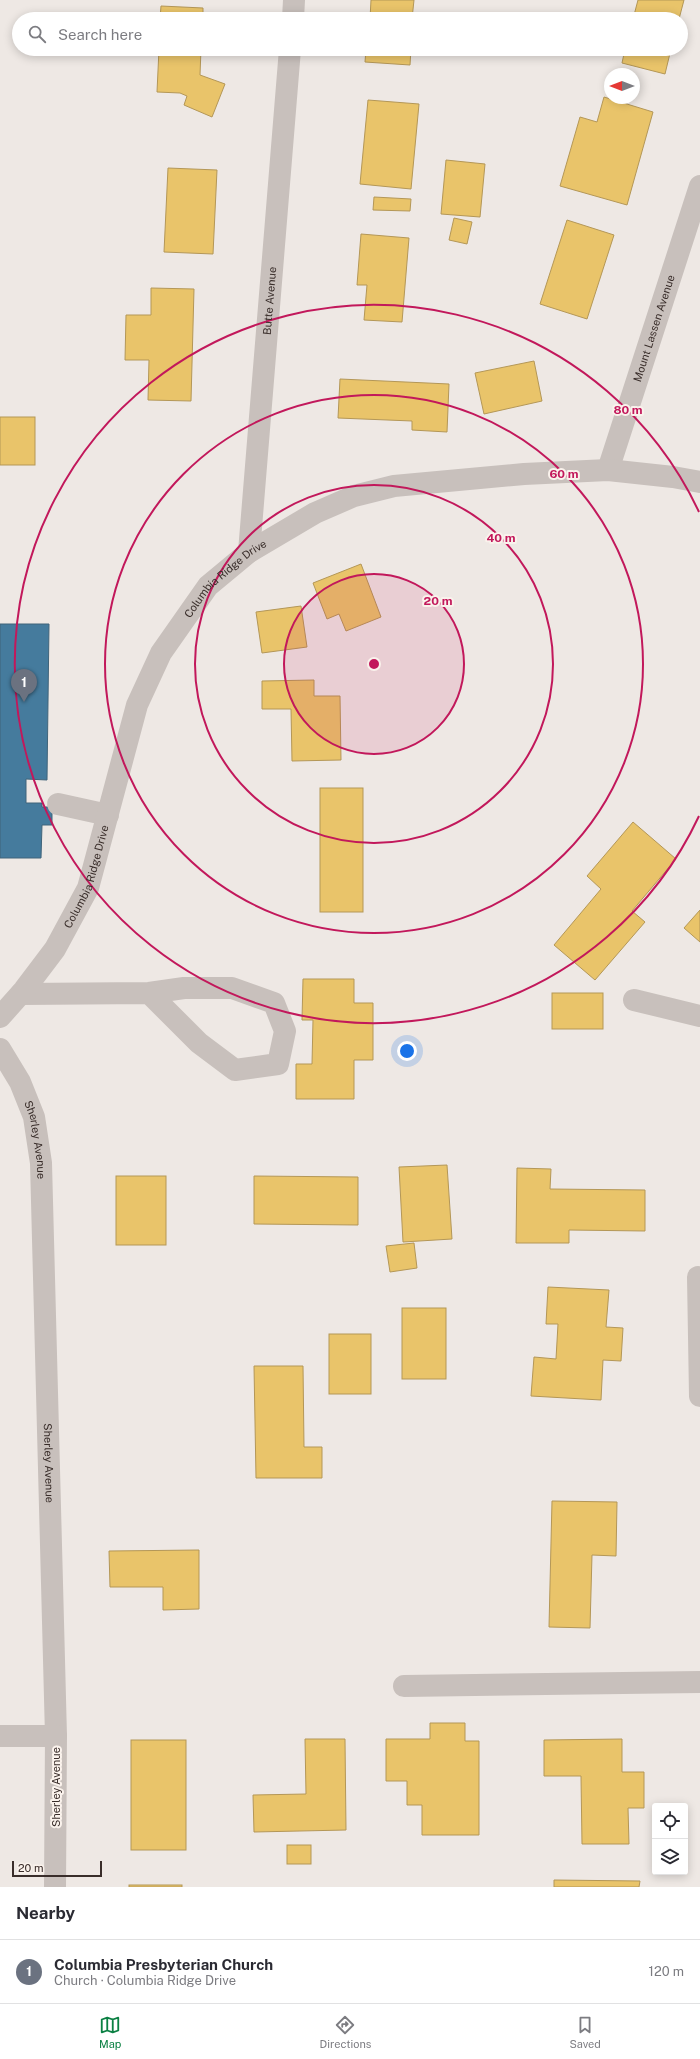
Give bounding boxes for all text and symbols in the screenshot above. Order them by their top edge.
search box [12,12,688,56]
icon: search [26,23,48,45]
text: Search here [58,26,142,43]
north arrow [604,68,640,104]
street label: Butte Avenue [261,266,278,335]
street label: Mount Lassen Avenue [631,273,677,383]
text: 80 m [613,403,643,417]
text: 60 m [549,467,579,481]
text: 40 m [486,531,516,545]
street label: Columbia Ridge Drive [182,537,268,620]
text: 20 m [424,594,453,608]
centre of rings [367,657,381,671]
pin: 1 [11,669,37,702]
street label: Columbia Ridge Drive [61,824,111,930]
your location [397,1041,417,1061]
street label: Sherley Avenue [22,1099,47,1179]
street label: Sherley Avenue [42,1423,56,1503]
street label: Sherley Avenue [50,1747,62,1827]
map controls [652,1803,688,1875]
button: locate [652,1803,688,1839]
button: layers [652,1839,688,1875]
scale bar [12,1859,102,1878]
text: 20 m [18,1862,43,1874]
text: Nearby [16,1903,75,1923]
text: Columbia Presbyterian Church [54,1956,273,1973]
text: 1 [26,1964,32,1979]
text: 120 m [649,1964,684,1979]
text: Church · Columbia Ridge Drive [54,1973,236,1988]
tab: Map [99,2014,121,2050]
tab: Directions [320,2014,371,2050]
tab: Saved [569,2014,601,2050]

